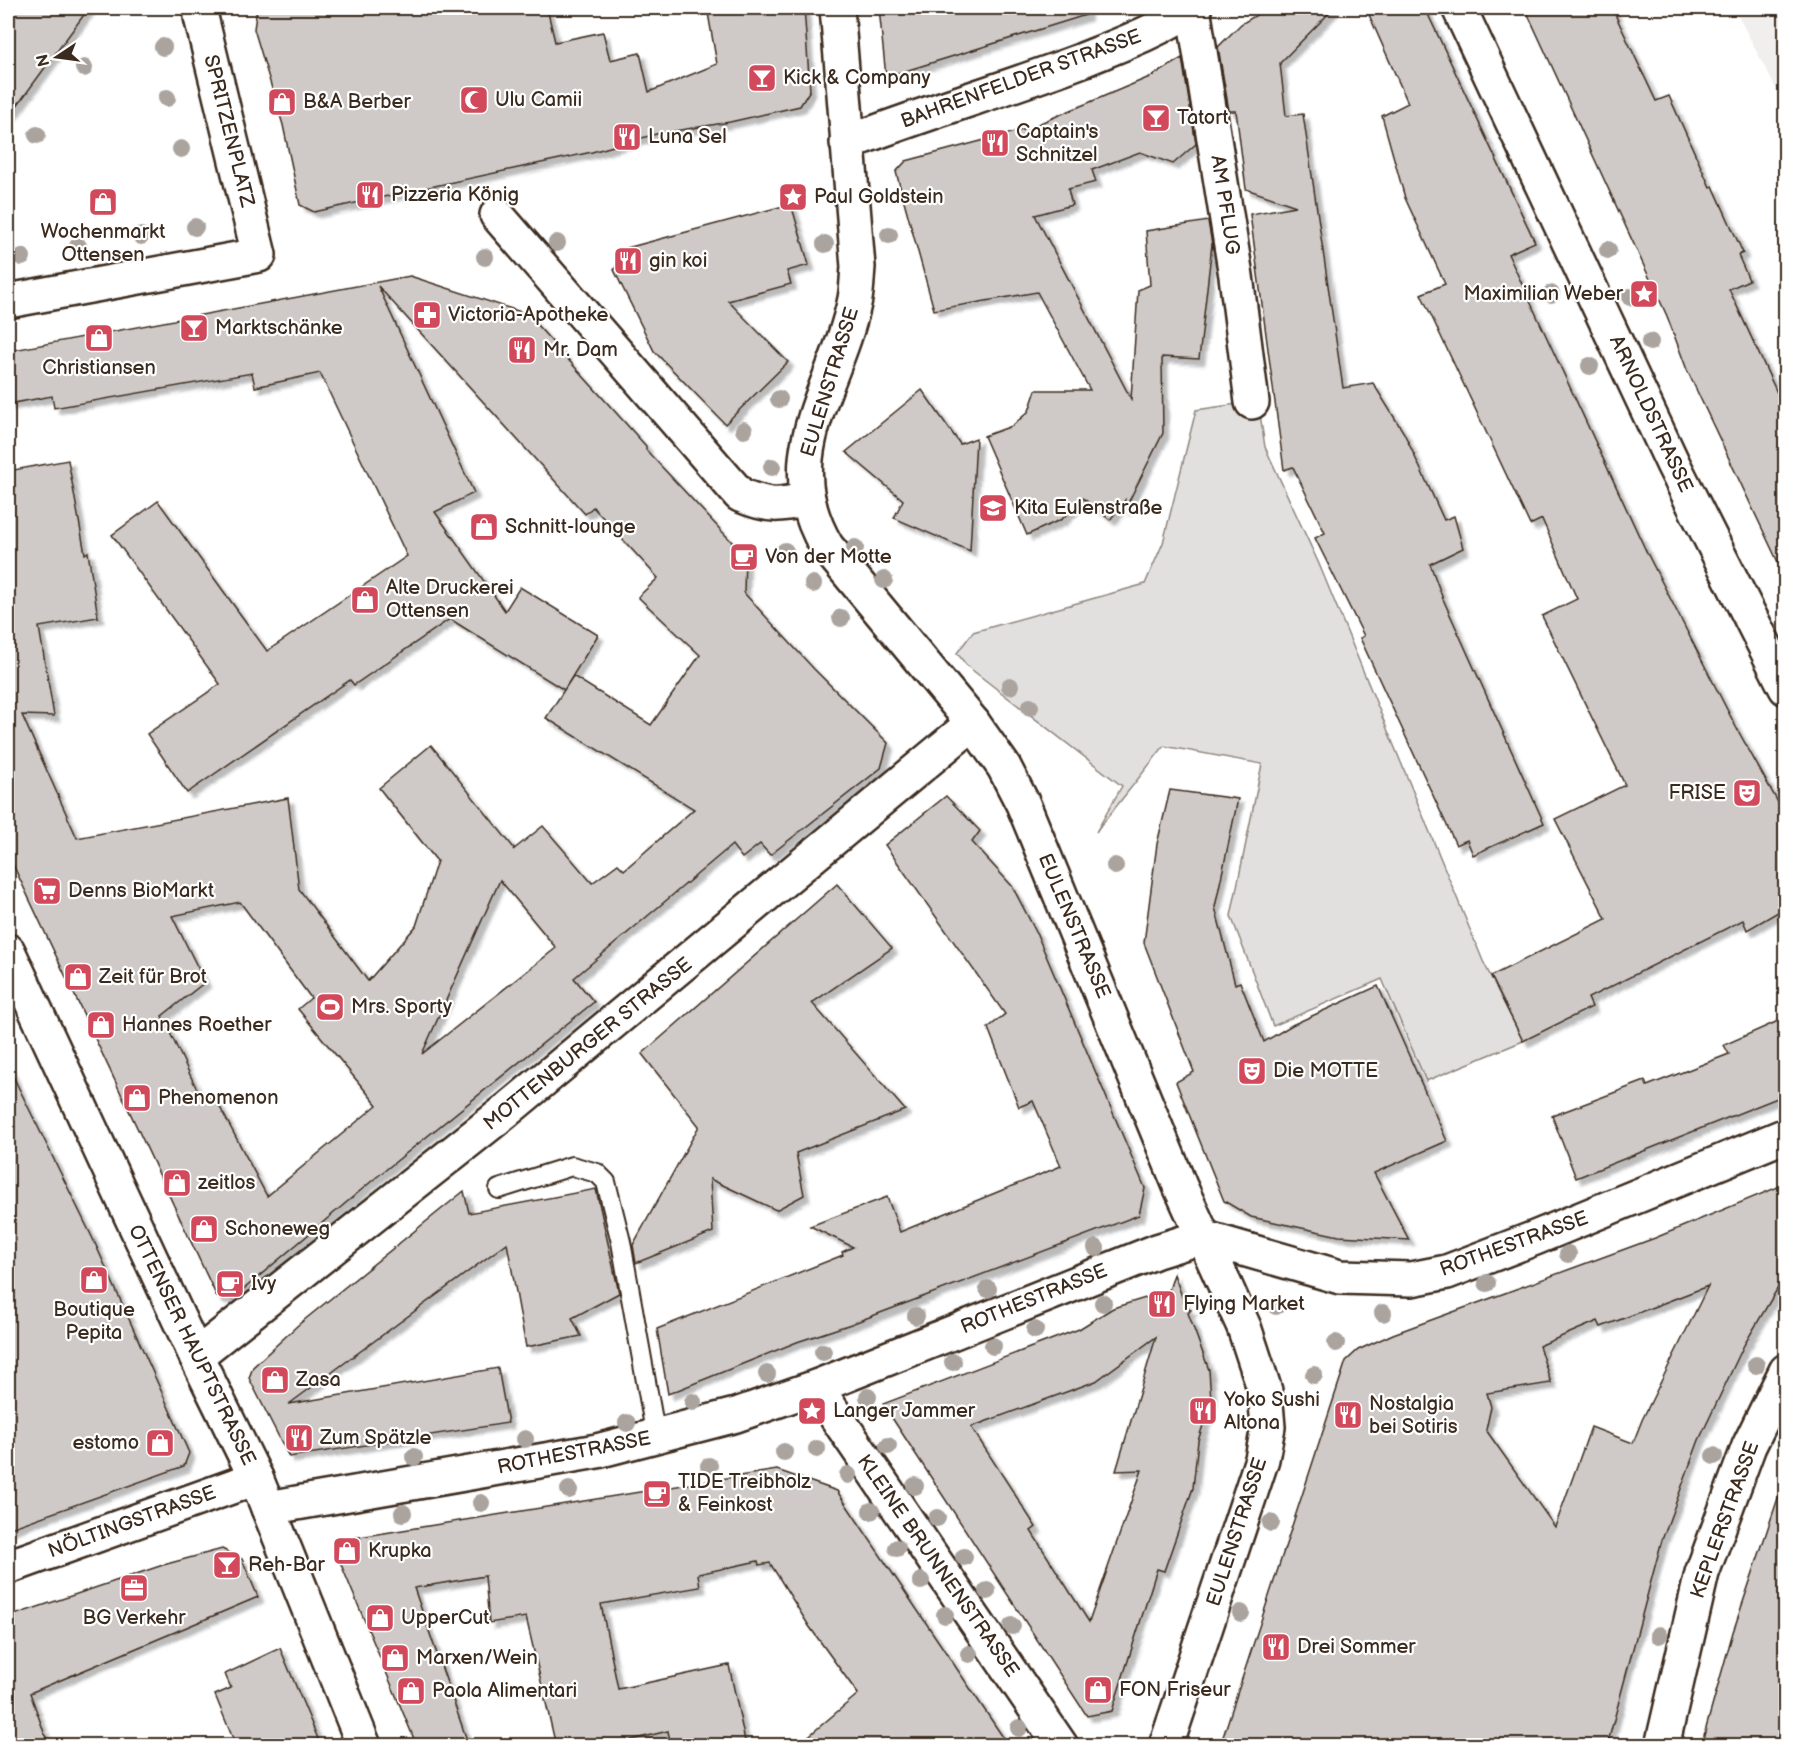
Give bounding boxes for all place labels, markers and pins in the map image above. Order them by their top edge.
bar icon: Kick & Company [746,62,778,94]
place label: Kick & Company [783,66,930,90]
mosque icon: Ulu Camii [458,84,490,116]
shop icon: B&A Berber [266,86,298,118]
place label: Ulu Camii [495,88,582,112]
place label: B&A Berber [303,90,411,114]
bar icon: Tatort [1140,102,1172,134]
place label: Tatort [1177,106,1229,130]
place label: Captain's Schnitzel [1016,120,1098,167]
restaurant icon: Luna Sel [611,121,643,153]
place label: Luna Sel [648,125,727,149]
restaurant icon: Captain's Schnitzel [979,127,1011,159]
restaurant icon: Pizzeria König [354,179,386,211]
place icon: Paul Goldstein [777,181,809,213]
place label: Pizzeria König [391,183,519,207]
place label: Paul Goldstein [814,185,944,209]
shop icon: Wochenmarkt Ottensen [87,186,119,218]
place label: Wochenmarkt Ottensen [41,220,165,267]
restaurant icon: gin koi [612,245,644,277]
place label: gin koi [649,249,707,273]
place icon: Maximilian Weber [1628,278,1660,310]
place label: Maximilian Weber [1464,282,1624,306]
pharmacy icon: Victoria-Apotheke [411,299,443,331]
place label: Victoria-Apotheke [448,303,608,327]
bar icon: Marktschänke [178,312,210,344]
place label: Marktschänke [215,316,343,340]
shop icon: Christiansen [83,322,115,354]
restaurant icon: Mr. Dam [506,334,538,366]
place label: Mr. Dam [543,338,618,362]
place label: Christiansen [42,356,156,380]
school or university icon: Kita Eulenstraße [977,492,1009,524]
place label: Kita Eulenstraße [1014,496,1162,520]
shop icon: Schnitt-lounge [468,511,500,543]
place label: Schnitt-lounge [505,515,636,539]
cafe icon: Von der Motte [728,541,760,573]
place label: Von der Motte [765,545,892,569]
place label: Alte Druckerei Ottensen [386,576,514,623]
shop icon: Alte Druckerei Ottensen [349,584,381,616]
theatre icon: FRISE [1731,777,1763,809]
place label: FRISE [1668,781,1726,805]
supermarket icon: Denns BioMarkt [31,875,63,907]
place label: Denns BioMarkt [68,879,214,903]
shop icon: Zeit für Brot [62,961,94,993]
place label: Zeit für Brot [98,965,207,989]
sports icon: Mrs. Sporty [314,991,346,1023]
place label: Mrs. Sporty [351,995,452,1019]
shop icon: Hannes Roether [85,1009,117,1041]
place label: Hannes Roether [122,1013,272,1037]
theatre icon: Die MOTTE [1236,1055,1268,1087]
place label: Die MOTTE [1273,1059,1378,1083]
shop icon: Phenomenon [121,1082,153,1114]
place label: Phenomenon [158,1086,278,1110]
shop icon: zeitlos [161,1167,193,1199]
place label: zeitlos [198,1171,256,1195]
shop icon: Schoneweg [188,1213,220,1245]
place label: Schoneweg [225,1217,330,1241]
shop icon: Boutique Pepita [78,1264,110,1296]
cafe icon: Ivy [214,1268,246,1300]
place label: Ivy [251,1272,276,1296]
restaurant icon: Flying Market [1146,1288,1178,1320]
place label: Flying Market [1183,1292,1305,1316]
place label: Boutique Pepita [53,1298,135,1345]
shop icon: Zasa [259,1364,291,1396]
place label: Zasa [295,1368,341,1392]
place label: Yoko Sushi Altona [1223,1388,1320,1435]
place label: Nostalgia bei Sotiris [1369,1392,1458,1439]
place icon: Langer Jammer [796,1395,828,1427]
restaurant icon: Yoko Sushi Altona [1187,1395,1219,1427]
place label: Langer Jammer [833,1399,976,1423]
restaurant icon: Nostalgia bei Sotiris [1332,1399,1364,1431]
restaurant icon: Zum Spätzle [283,1422,315,1454]
place label: Zum Spätzle [319,1426,432,1450]
shop icon: estomo [144,1427,176,1459]
place label: estomo [72,1431,139,1455]
place label: TIDE Treibholz & Feinkost [678,1470,811,1517]
cafe icon: TIDE Treibholz & Feinkost [641,1478,673,1510]
shop icon: Krupka [331,1535,363,1567]
place label: Krupka [368,1539,432,1563]
bar icon: Reh-Bar [211,1549,243,1581]
place label: Reh-Bar [248,1553,325,1577]
office icon: BG Verkehr [118,1572,150,1604]
shop icon: UpperCut [364,1602,396,1634]
place label: BG Verkehr [83,1606,186,1630]
place label: UpperCut [401,1606,489,1630]
restaurant icon: Drei Sommer [1260,1631,1292,1663]
place label: Drei Sommer [1297,1635,1416,1659]
shop icon: Marxen/Wein [379,1642,411,1674]
place label: Marxen/Wein [416,1646,538,1670]
shop icon: FON Friseur [1082,1674,1114,1706]
shop icon: Paola Alimentari [395,1675,427,1707]
place label: FON Friseur [1119,1678,1231,1702]
place label: Paola Alimentari [432,1679,577,1703]

